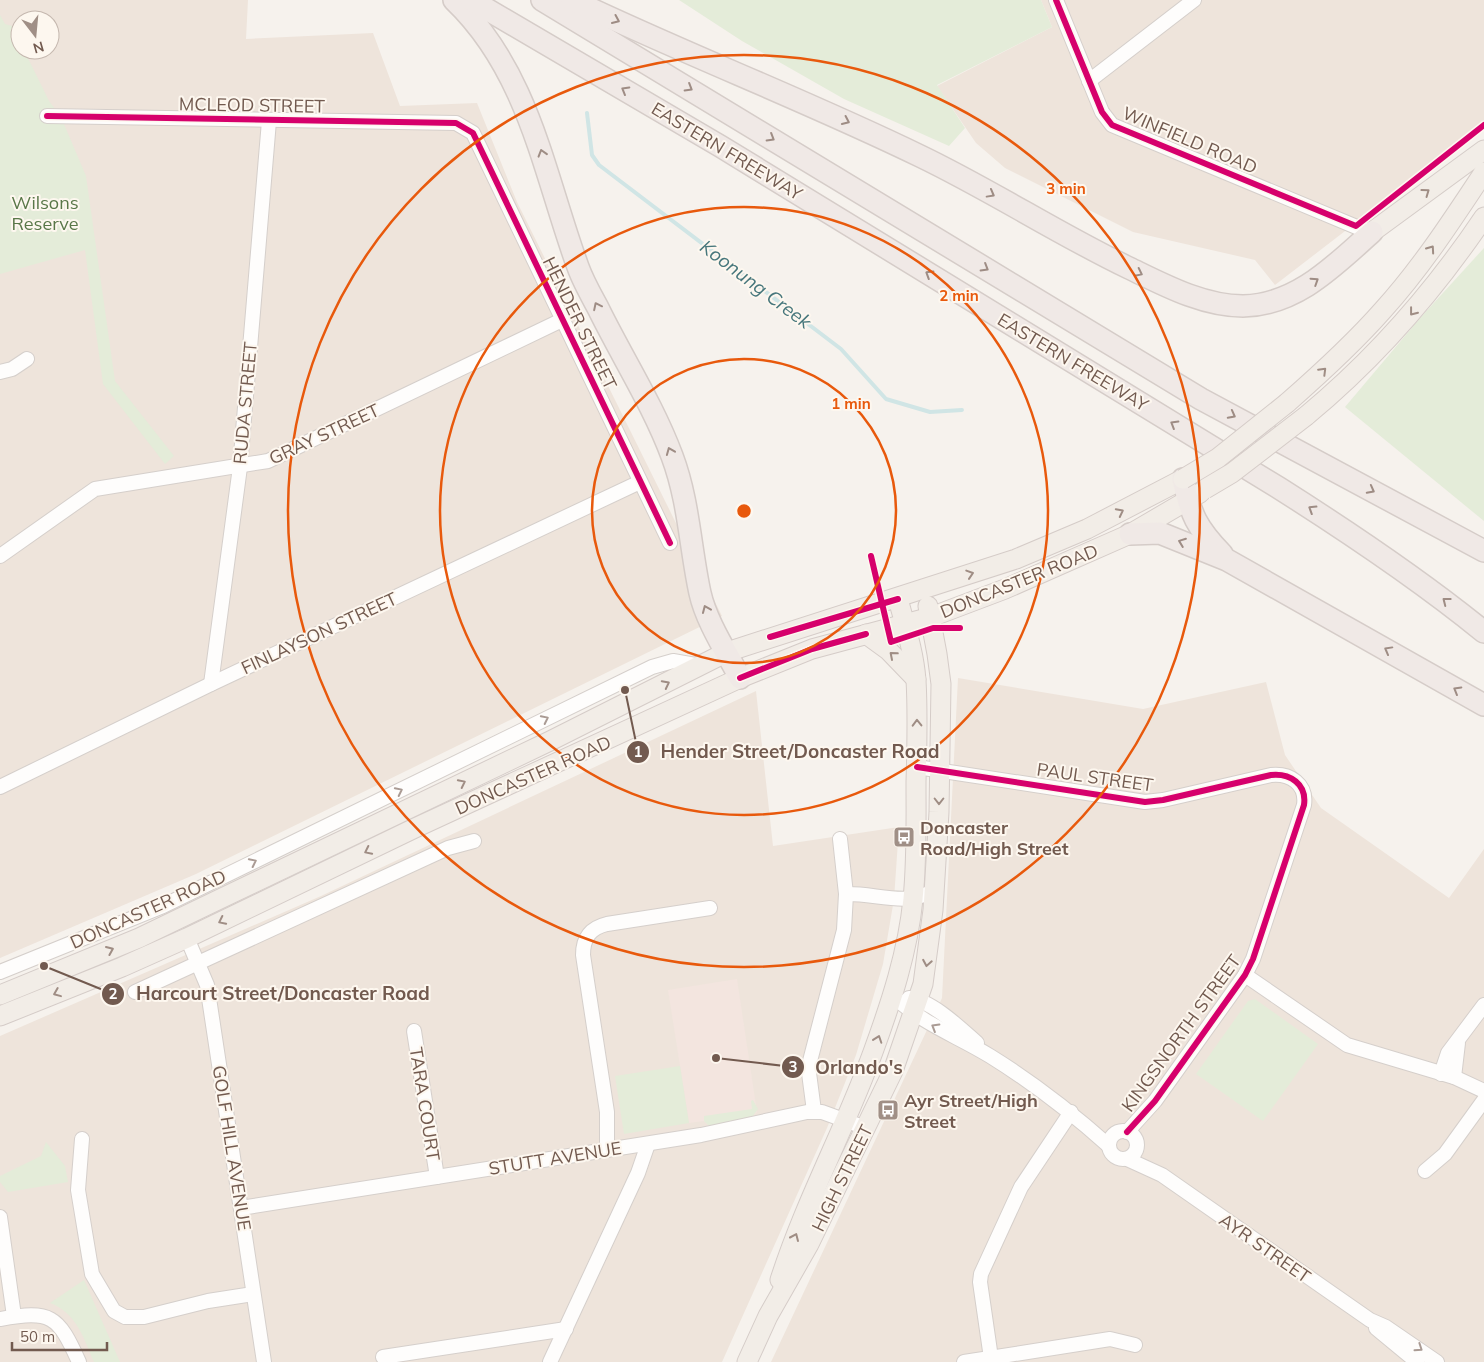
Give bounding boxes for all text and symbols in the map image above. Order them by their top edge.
north arrow [10,10,60,60]
one-way arrow [611,14,620,25]
text: N [31,37,46,58]
one-way arrow [684,82,693,92]
one-way arrow [622,87,631,97]
street label: MCLEOD STREET [179,92,325,118]
street label: EASTERN FREEWAY [647,97,808,206]
street label: WINFIELD ROAD [1119,101,1261,179]
one-way arrow [841,114,850,125]
one-way arrow [766,131,775,141]
one-way arrow [537,150,547,158]
text: 3 min [1046,179,1086,198]
one-way arrow [985,188,994,198]
one-way arrow [1420,190,1429,198]
park label: Wilsons Reserve [11,191,79,235]
water label: Koonung Creek [696,234,817,334]
one-way arrow [1425,246,1433,255]
street label: HENDER STREET [538,253,622,393]
one-way arrow [980,261,989,271]
one-way arrow [1134,267,1143,277]
one-way arrow [925,271,934,281]
one-way arrow [1310,277,1319,287]
text: 2 min [939,286,979,305]
one-way arrow [593,302,603,311]
one-way arrow [1410,306,1418,315]
street label: EASTERN FREEWAY [993,308,1154,417]
street label: RUDA STREET [228,341,262,465]
one-way arrow [1318,367,1327,376]
text: 1 min [831,394,871,413]
street label: GRAY STREET [265,398,383,470]
one-way arrow [1226,409,1235,419]
one-way arrow [1170,420,1179,430]
one-way arrow [666,447,676,456]
one-way arrow [1365,484,1374,494]
centre of rings [735,502,753,520]
one-way arrow [1308,506,1317,516]
one-way arrow [1114,508,1123,518]
one-way arrow [1178,538,1187,548]
street label: DONCASTER ROAD [937,539,1101,623]
one-way arrow [965,570,973,580]
street label: FINLAYSON STREET [237,587,401,679]
one-way arrow [1443,599,1452,607]
one-way arrow [701,605,712,614]
one-way arrow [1384,646,1393,656]
one-way arrow [889,651,898,660]
one-way arrow [660,680,669,690]
one-way arrow [1454,686,1463,696]
one-way arrow [540,715,549,725]
one-way arrow [912,719,922,726]
street label: DONCASTER ROAD [452,730,614,820]
callout: Hender Street/Doncaster Road [625,735,949,769]
text: Hender Street/Doncaster Road [660,739,940,763]
text: 1 [633,742,643,761]
street label: PAUL STREET [1035,757,1155,797]
one-way arrow [457,780,466,790]
one-way arrow [394,786,403,797]
one-way arrow [934,798,944,805]
place label: Doncaster Road/High Street [920,816,1069,860]
bus stop icon: Doncaster Road/High Street [892,825,916,849]
one-way arrow [364,845,373,855]
one-way arrow [248,858,257,868]
street label: DONCASTER ROAD [67,864,229,954]
one-way arrow [218,915,227,925]
one-way arrow [105,946,114,957]
street label: KINGSNORTH STREET [1116,950,1246,1116]
one-way arrow [922,958,932,967]
callout: Harcourt Street/Doncaster Road [101,977,440,1011]
text: Harcourt Street/Doncaster Road [136,981,430,1005]
text: 2 [108,984,118,1003]
one-way arrow [53,987,62,997]
one-way arrow [932,1024,941,1034]
one-way arrow [872,1035,882,1044]
street label: TARA COURT [405,1045,445,1163]
callout: Orlando's [780,1050,913,1084]
text: Orlando's [815,1055,903,1079]
text: 3 [788,1057,798,1076]
street label: GOLF HILL AVENUE [208,1064,256,1232]
place label: Ayr Street/High Street [904,1089,1038,1133]
bus stop icon: Ayr Street/High Street [876,1098,900,1122]
street label: HIGH STREET [806,1121,878,1235]
street label: STUTT AVENUE [487,1136,623,1180]
street label: AYR STREET [1215,1208,1315,1288]
one-way arrow [788,1233,799,1242]
scale bar [12,1320,108,1352]
text: 50 m [20,1327,55,1346]
one-way arrow [1414,1342,1423,1352]

